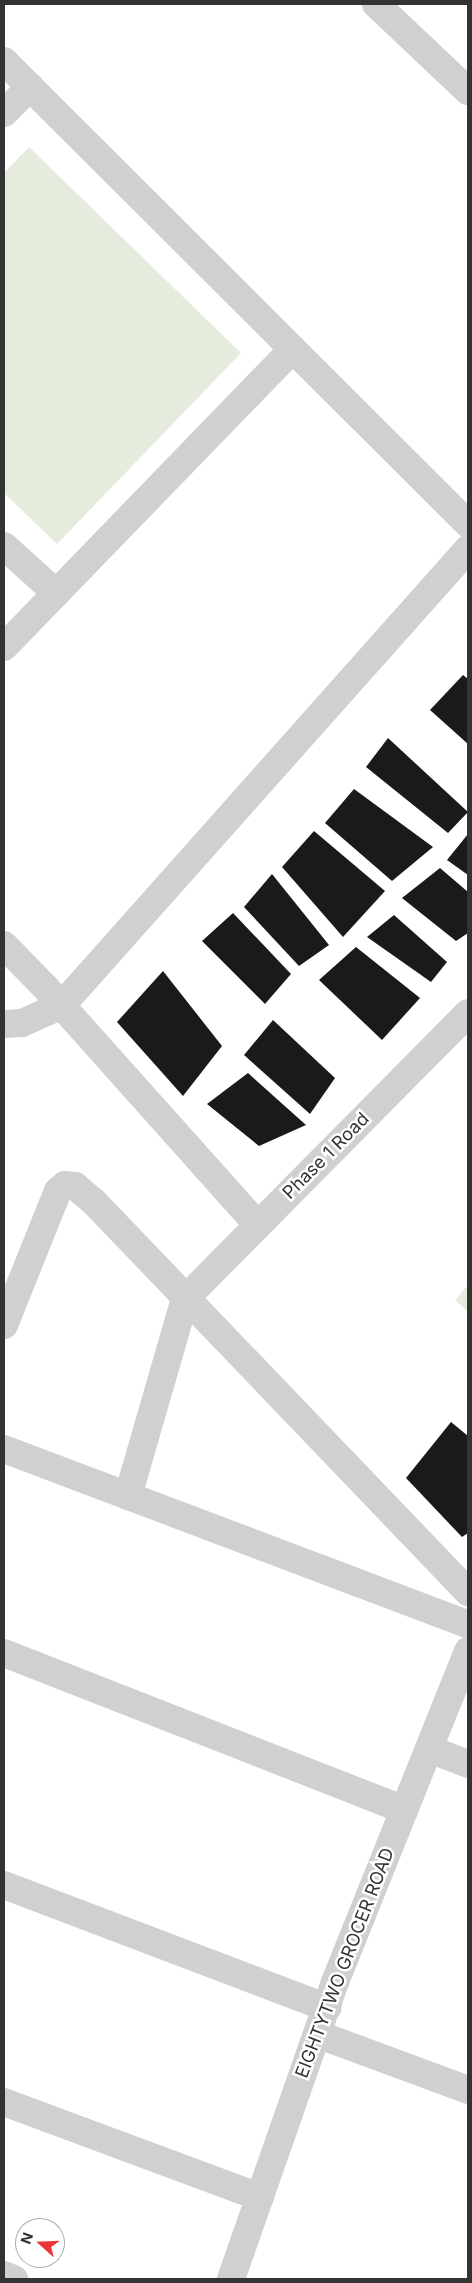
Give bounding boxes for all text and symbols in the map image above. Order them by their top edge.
street label: Phase 1 Road [278,1108,374,1204]
street label: EIGHTYTWO GROCER ROAD [291,1845,399,2081]
north arrow [15,2218,65,2268]
text: N [17,2230,36,2246]

